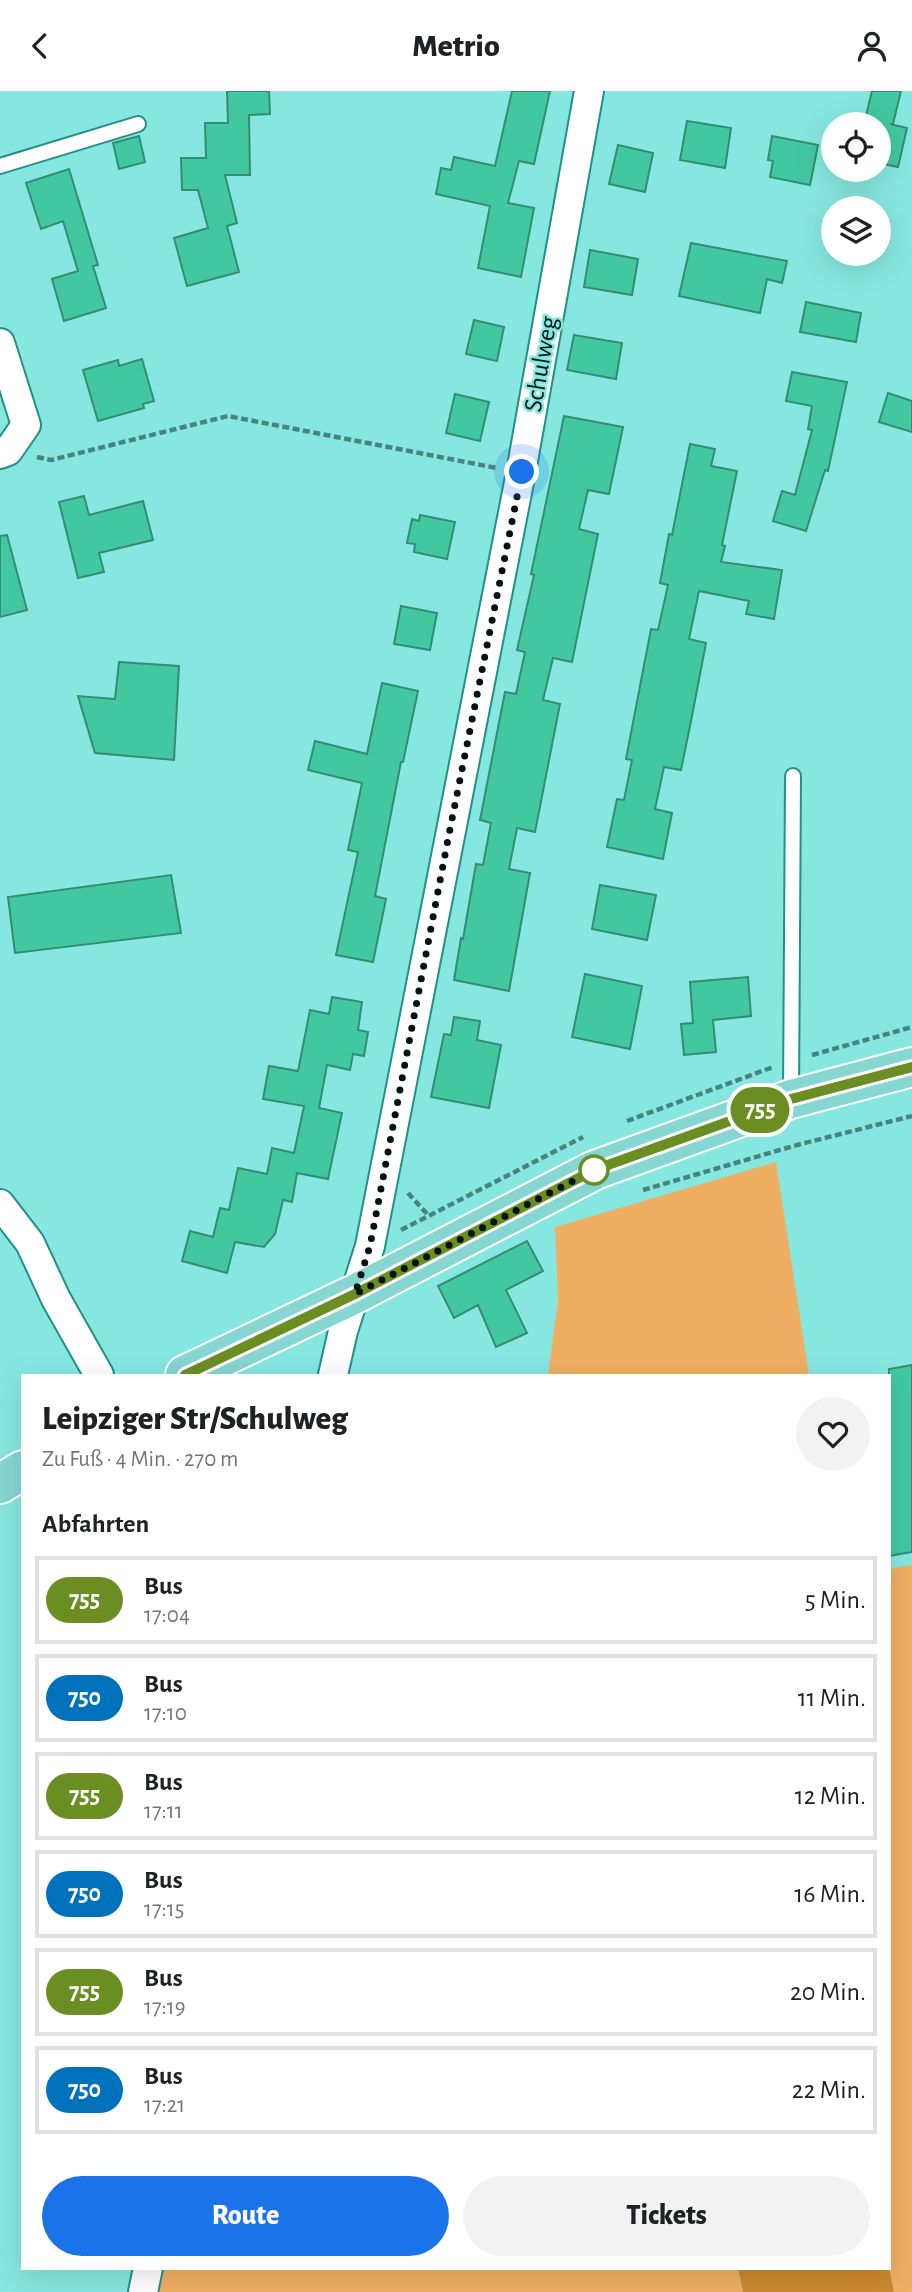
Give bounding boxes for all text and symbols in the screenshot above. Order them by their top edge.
icon: back [21,27,59,65]
icon: person [853,27,891,65]
text: Metrio [412,30,500,62]
map controls [821,112,891,266]
button: locate [821,112,891,182]
button: layers [821,196,891,266]
street label: Schulweg [520,314,562,414]
your location [504,454,539,489]
line badge: 755 [720,1087,800,1133]
text: 755 [744,1098,776,1122]
unlabelled marker [579,1155,609,1185]
button: heart [796,1397,870,1471]
text: Leipziger Str/Schulweg [42,1403,348,1436]
text: Zu Fuß · 4 Min. · 270 m [42,1448,239,1471]
text: Abfahrten [42,1511,149,1537]
text: Bus [144,1573,183,1599]
text: 5 Min. [805,1587,866,1613]
text: 755 [69,1588,100,1612]
text: 17:04 [144,1604,190,1627]
text: Bus [144,1671,183,1697]
text: 11 Min. [798,1685,866,1711]
text: 750 [68,1686,101,1710]
text: 17:10 [144,1702,187,1725]
text: Bus [144,1769,183,1795]
text: 12 Min. [795,1783,866,1809]
text: 755 [69,1784,100,1808]
text: 17:11 [144,1800,183,1823]
text: Bus [144,1867,183,1893]
text: 16 Min. [794,1881,866,1907]
text: 750 [68,1882,101,1906]
text: 17:15 [144,1898,184,1921]
text: Bus [144,1965,183,1991]
text: 20 Min. [790,1979,866,2005]
text: 755 [69,1980,100,2004]
text: 17:19 [144,1996,186,2019]
text: Bus [144,2063,183,2089]
text: 22 Min. [792,2077,866,2103]
text: 750 [68,2078,101,2102]
text: 17:21 [144,2094,185,2117]
button: Route [42,2176,449,2256]
button: Tickets [463,2176,870,2256]

